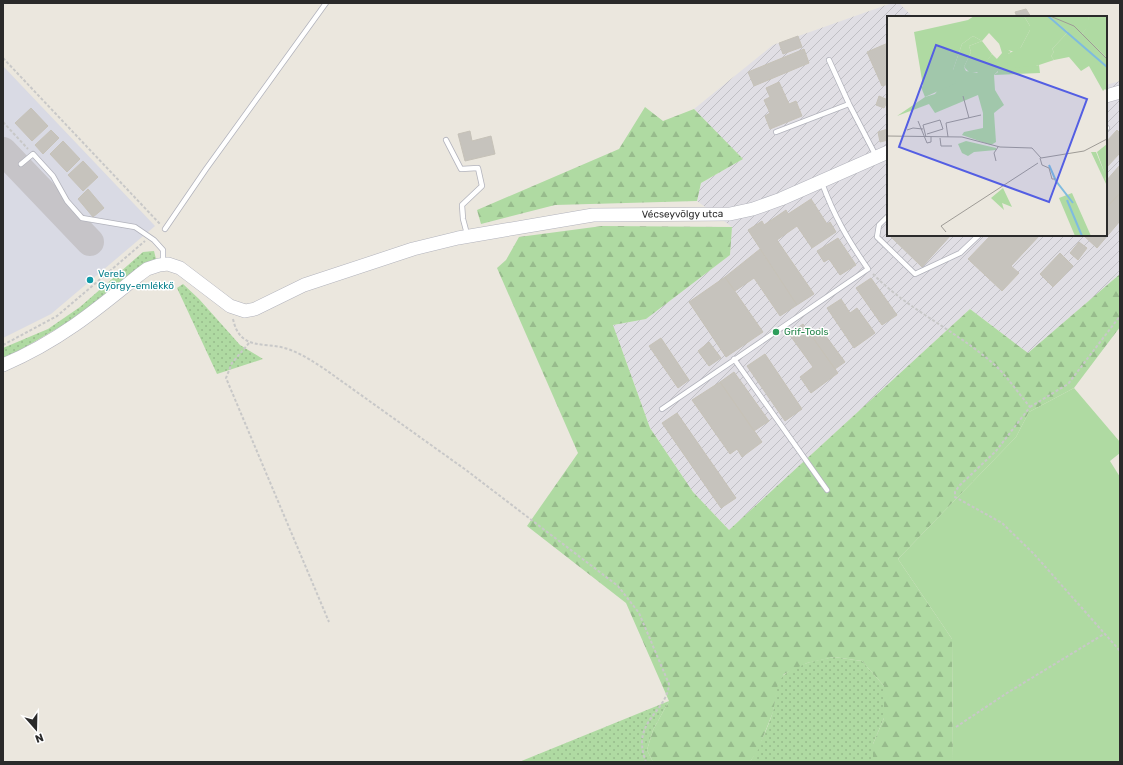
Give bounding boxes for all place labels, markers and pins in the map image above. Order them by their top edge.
place label: Vereb György-emlékkő [98,268,174,292]
marker: Vereb György-emlékkő [85,275,95,285]
place label: Grif-Tools [784,326,829,338]
marker: Grif-Tools [771,327,781,337]

